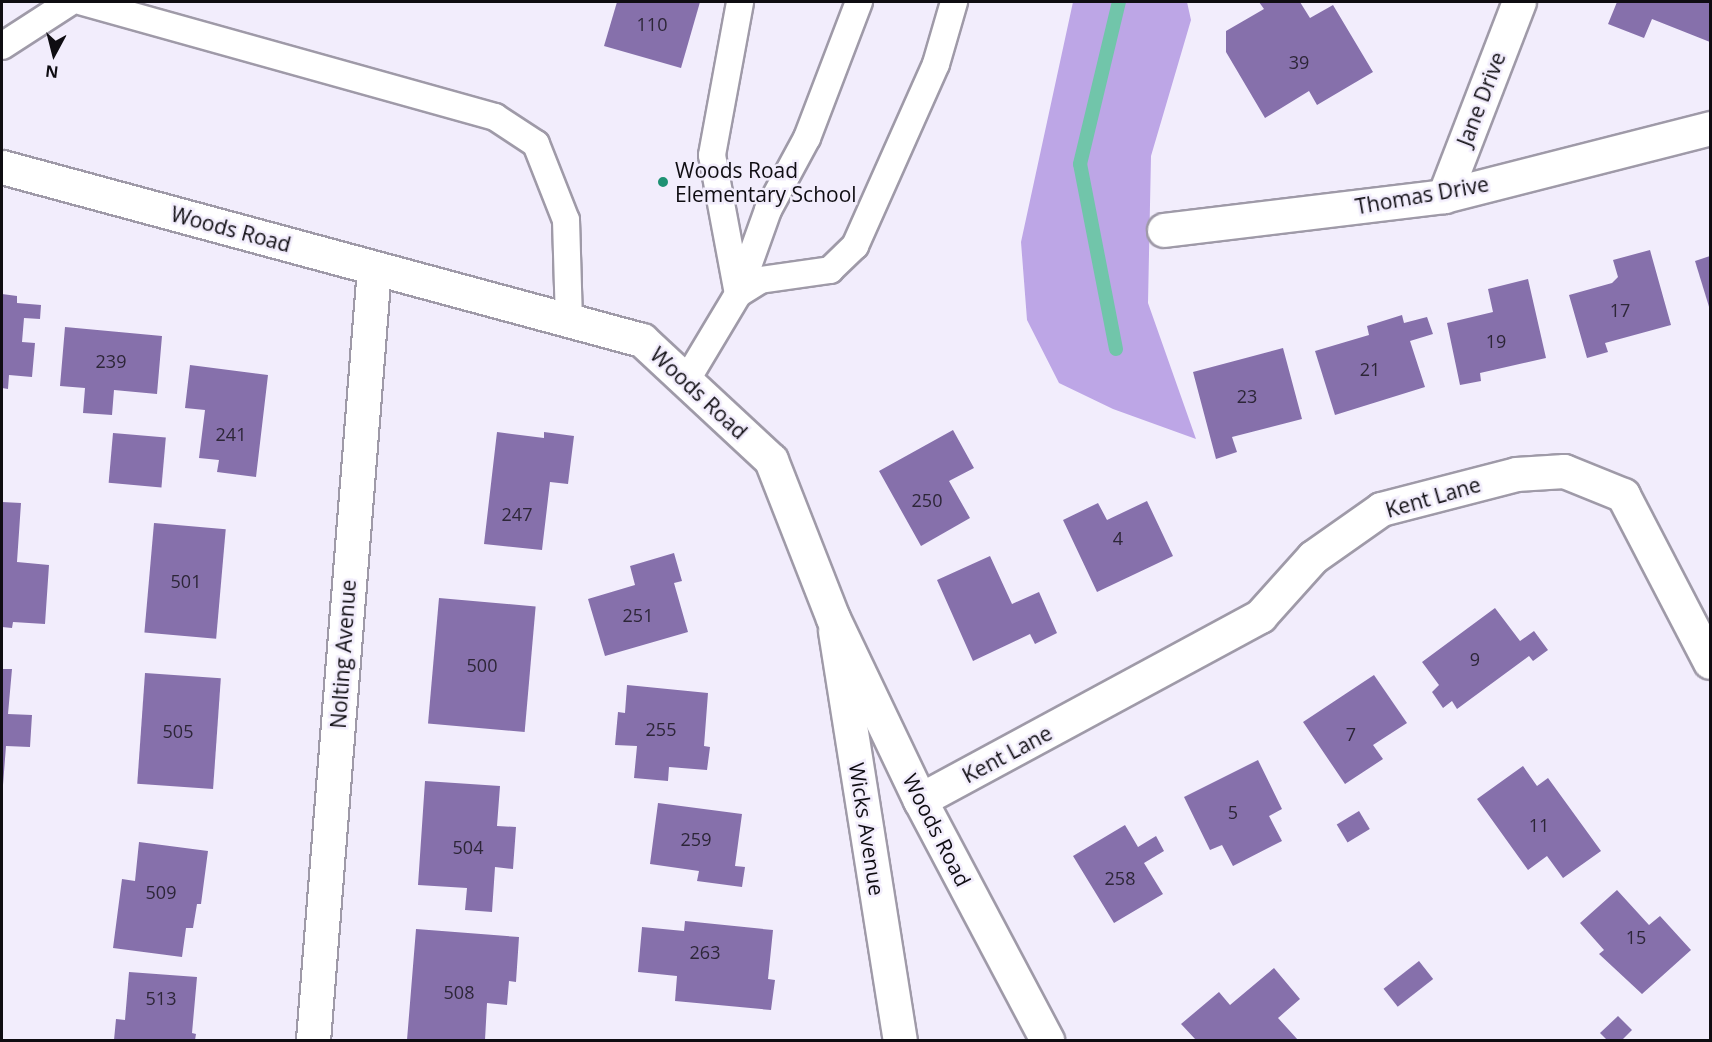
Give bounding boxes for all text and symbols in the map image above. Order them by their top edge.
house number: 110 [637,13,667,35]
north arrow [24,24,84,84]
street label: Jane Drive [1452,48,1510,150]
house number: 39 [1289,51,1309,73]
text: N [44,60,60,84]
place label: Woods Road Elementary School [675,157,857,207]
street label: Thomas Drive [1353,171,1491,219]
marker: Woods Road Elementary School [656,175,670,189]
street label: Woods Road [168,201,294,257]
house number: 17 [1610,299,1630,321]
house number: 19 [1486,330,1506,352]
street label: Woods Road [645,342,753,444]
house number: 239 [96,350,126,372]
house number: 21 [1360,358,1380,380]
house number: 23 [1237,385,1257,407]
house number: 241 [216,423,246,445]
street label: Kent Lane [1383,471,1483,523]
house number: 250 [912,489,942,511]
house number: 247 [502,503,532,525]
house number: 4 [1113,527,1123,549]
house number: 501 [171,570,201,592]
street label: Nolting Avenue [325,579,361,729]
house number: 251 [623,604,653,626]
house number: 9 [1470,648,1480,670]
house number: 500 [467,654,497,676]
house number: 255 [646,718,676,740]
house number: 505 [163,720,193,742]
street label: Kent Lane [958,720,1056,788]
house number: 7 [1346,723,1356,745]
street label: Wicks Avenue [844,761,890,897]
street label: Woods Road [898,769,976,891]
house number: 5 [1228,801,1238,823]
house number: 11 [1529,814,1549,836]
house number: 259 [681,828,711,850]
house number: 504 [453,836,483,858]
house number: 258 [1105,867,1135,889]
house number: 509 [146,881,176,903]
house number: 15 [1626,926,1646,948]
house number: 263 [690,941,720,963]
house number: 508 [444,981,474,1003]
house number: 513 [146,987,176,1009]

